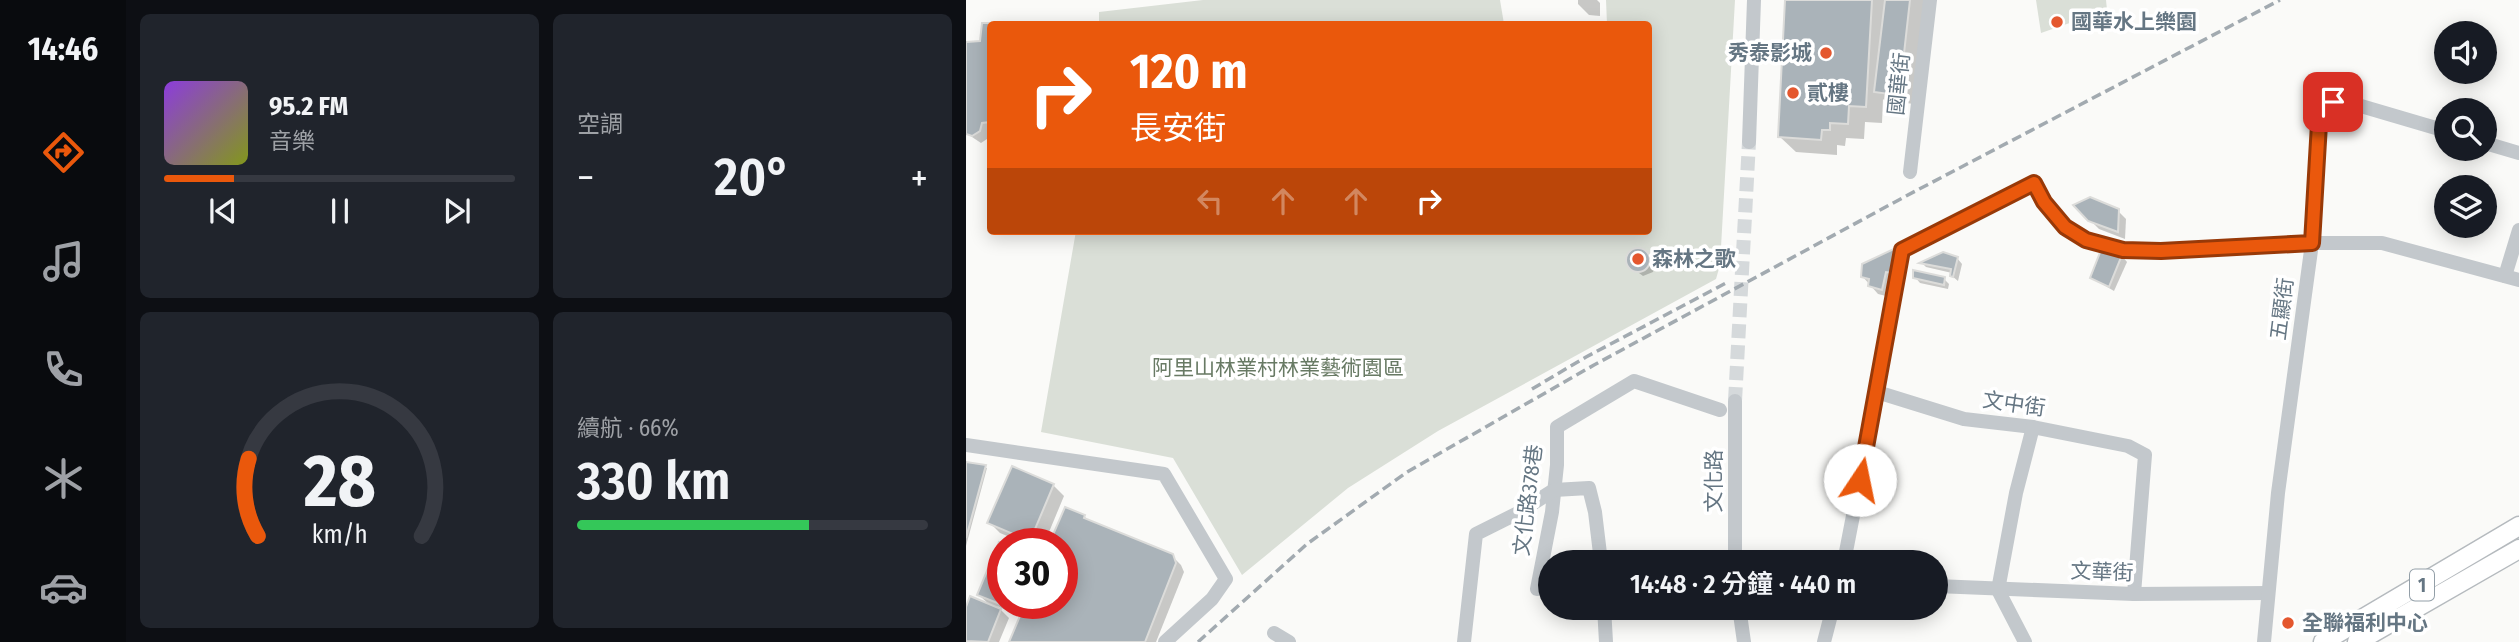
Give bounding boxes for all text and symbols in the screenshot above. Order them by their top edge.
place label: 國華水上樂園 [2071,9,2197,35]
marker: 國華水上樂園 [2049,14,2065,30]
map controls [2434,21,2497,238]
button: sound [2434,21,2497,84]
text: 14:46 [28,30,98,68]
place label: 秀泰影城 [1728,40,1812,66]
text: 120 m [1130,42,1248,101]
marker: 秀泰影城 [1818,45,1834,61]
icon: right [1015,49,1106,140]
street label: 國華街 [1883,51,1915,117]
pin [2303,72,2363,132]
place label: 貳樓 [1807,80,1849,106]
icon: arrive [2314,83,2352,121]
marker: 貳樓 [1785,85,1801,101]
text: 95.2 FM [269,91,348,122]
button: search [2434,98,2497,161]
text: 長安街 [1130,109,1226,147]
text: 空調 [577,110,623,138]
text: 音樂 [269,127,315,155]
icon: directions [39,128,88,177]
text: 20° [714,146,791,209]
text: − [577,155,594,201]
text: + [911,155,928,201]
button: layers [2434,175,2497,238]
icon: left [1191,182,1229,220]
icon: ahead [1264,182,1302,220]
icon: ahead [1337,182,1375,220]
icon: right [1410,182,1448,220]
icon: previous [204,192,242,230]
icon: pause [321,192,359,230]
icon: next [438,192,476,230]
icon: music [39,237,88,286]
place label: 森林之歌 [1652,246,1736,272]
marker: 森林之歌 [1630,251,1646,267]
street label: 五顯街 [2265,276,2299,342]
icon: phone [39,345,88,394]
park label: 阿里山林業村林業藝術園區 [1152,355,1404,381]
street label: 文中街 [1981,387,2047,421]
text: 續航 · 66% [577,414,679,442]
text: 28 [302,438,376,525]
street label: 文化路378巷 [1508,443,1548,557]
position arrow [1823,443,1897,517]
text: 330 km [577,450,731,513]
street label: 文化路 [1701,450,1727,513]
icon: climate [39,454,88,503]
text: km/h [312,520,367,550]
speed limit sign: 30 [987,528,1078,619]
street label: 文華街 [2070,558,2134,586]
icon: car [39,563,88,612]
text: 14:48 · 2 分鐘 · 440 m [1630,569,1856,600]
road number: 1 [2410,570,2434,600]
place label: 全聯福利中心 [2302,610,2428,636]
marker: 全聯福利中心 [2280,615,2296,631]

